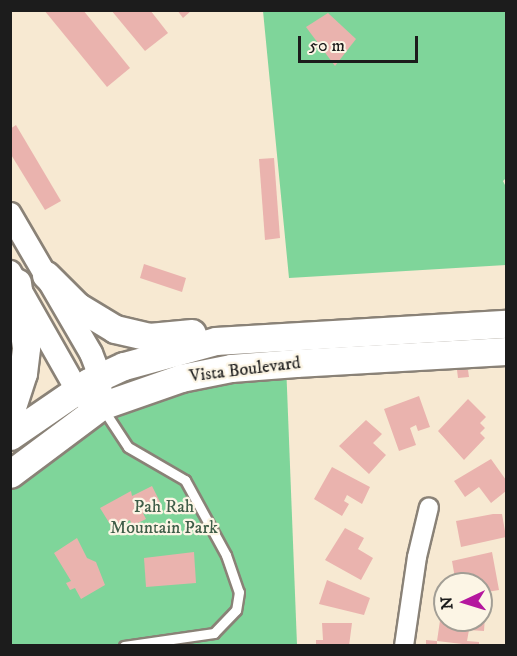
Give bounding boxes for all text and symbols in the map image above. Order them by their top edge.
scale bar [301,24,421,62]
text: 50 m [309,35,345,57]
street label: Vista Boulevard [188,352,302,388]
park label: Pah Rah Mountain Park [110,497,218,540]
north arrow [433,572,493,632]
text: N [437,596,457,610]

